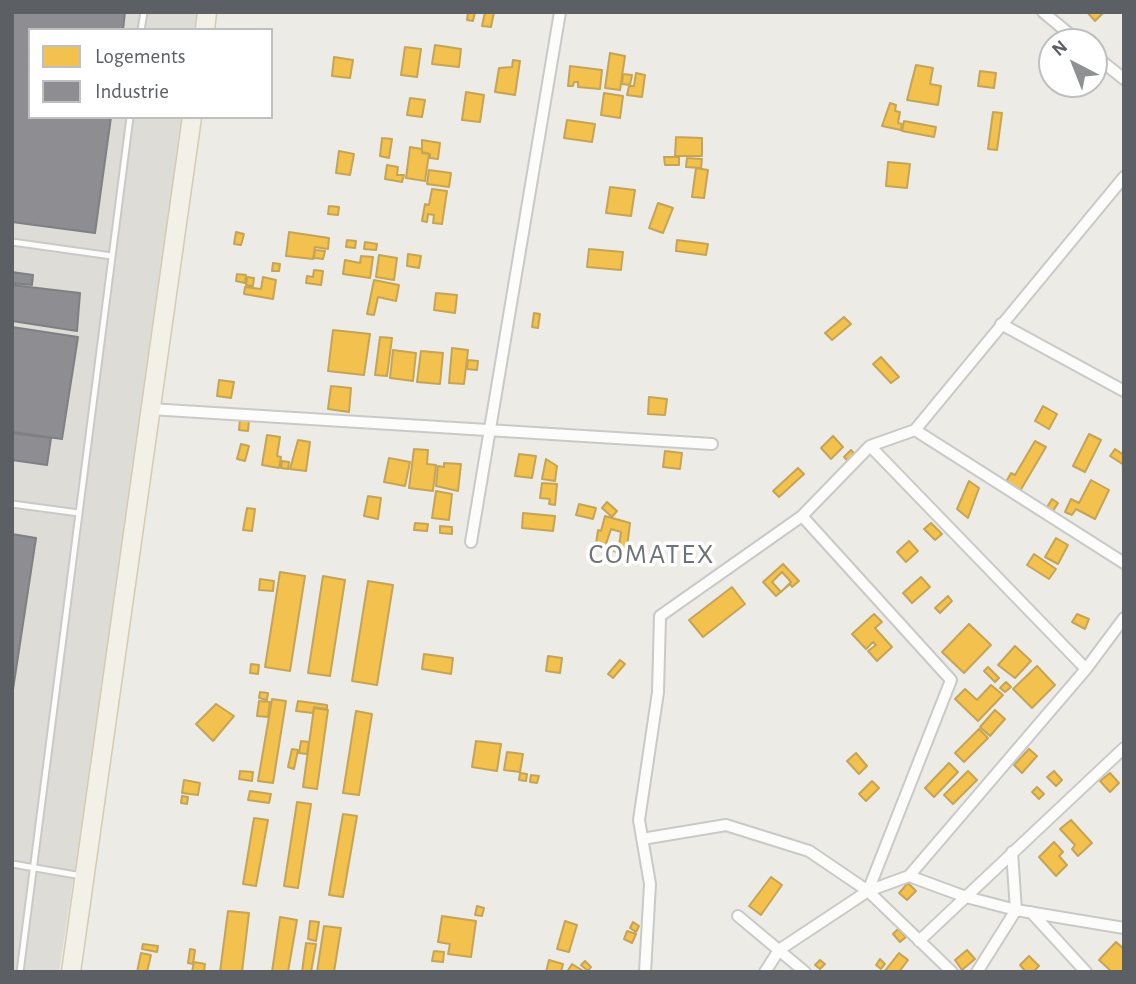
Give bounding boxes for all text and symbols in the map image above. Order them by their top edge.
legend [28,28,273,119]
north arrow [1038,28,1108,98]
text: N [1049,37,1071,60]
text: Logements [95,46,185,67]
text: Industrie [95,81,169,102]
district label: COMATEX [589,538,715,572]

